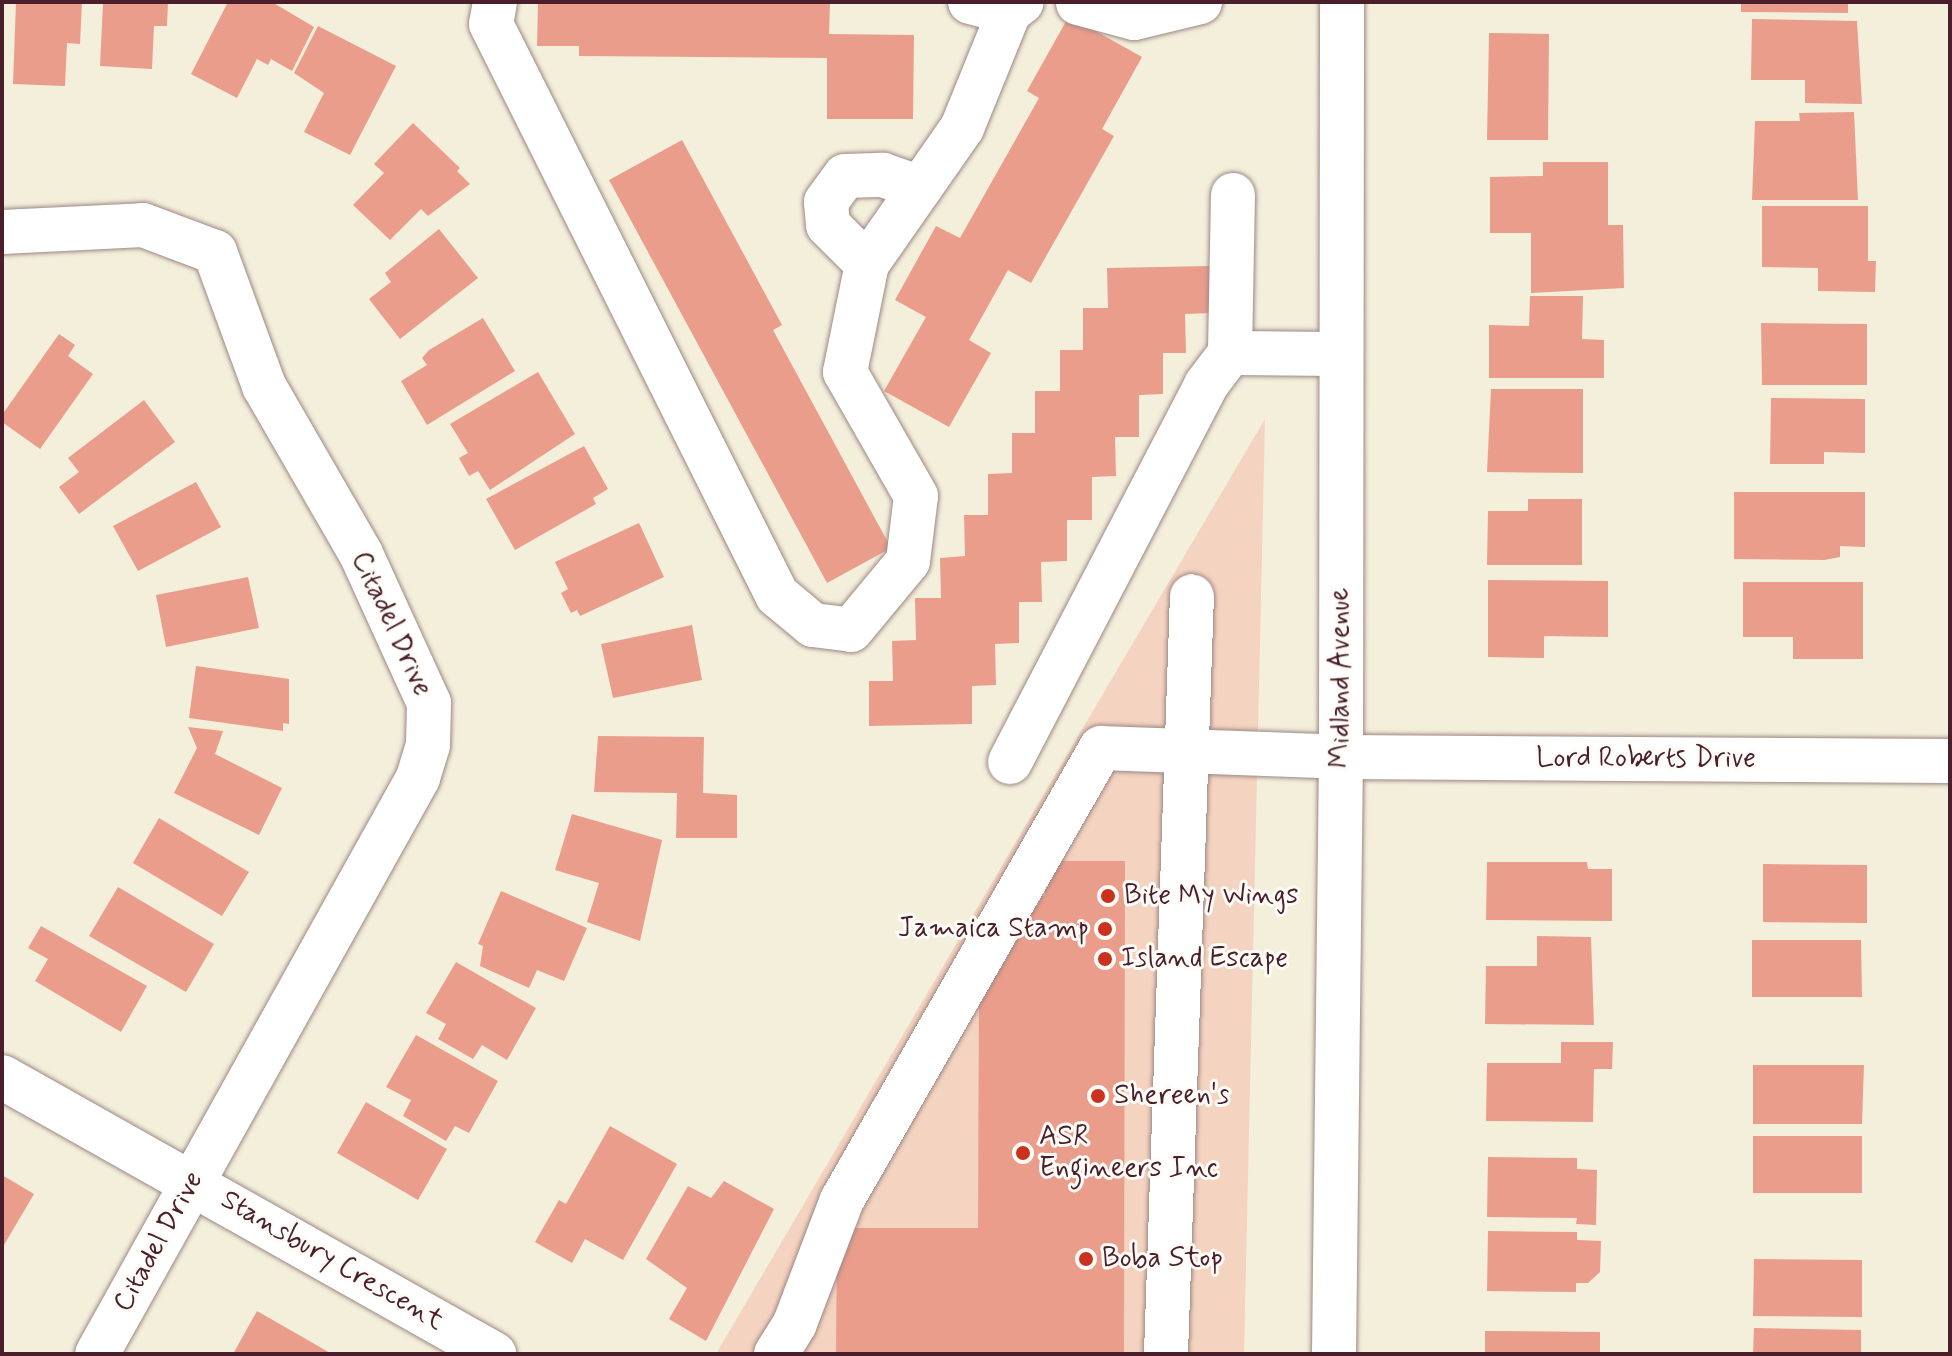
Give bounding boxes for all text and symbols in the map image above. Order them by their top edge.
street label: Citadel Drive [343,547,439,701]
street label: Midland Avenue [1324,584,1358,772]
street label: Lord Roberts Drive [1536,742,1756,776]
place label: Bite My Wings [1124,879,1297,913]
marker: Bite My Wings [1099,887,1117,905]
place label: Jamaica Stamp [897,912,1089,946]
marker: Jamaica Stamp [1096,920,1114,938]
place label: Island Escape [1121,942,1290,976]
marker: Island Escape [1096,950,1114,968]
place label: Shereen's [1114,1079,1229,1113]
marker: Shereen's [1089,1087,1107,1105]
place label: ASR Engineers Inc [1039,1120,1211,1186]
marker: ASR Engineers Inc [1014,1144,1032,1162]
street label: Citadel Drive [107,1167,211,1317]
street label: Stansbury Crescent [219,1186,445,1336]
place label: Boba Stop [1102,1242,1217,1276]
marker: Boba Stop [1077,1250,1095,1268]

